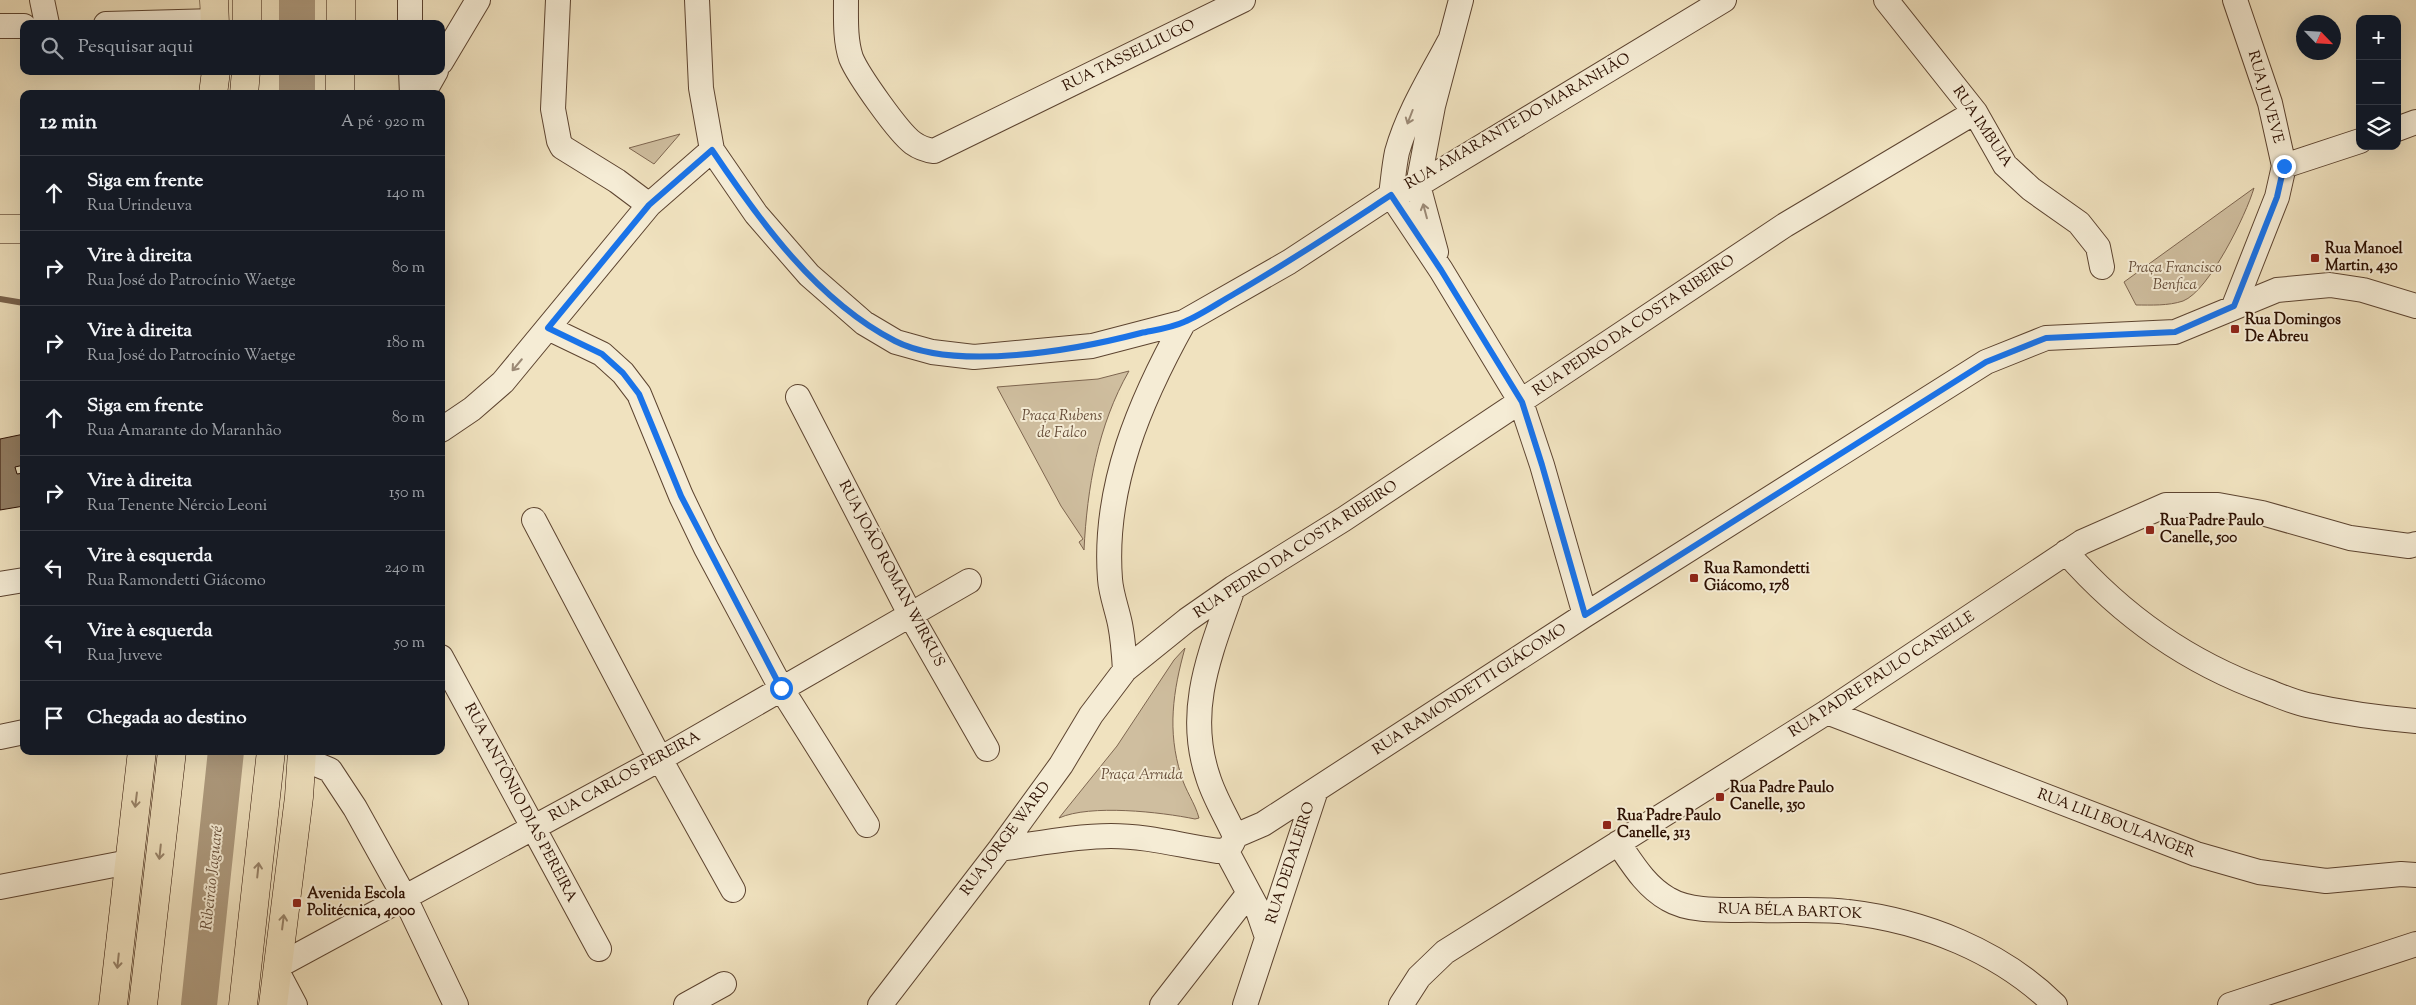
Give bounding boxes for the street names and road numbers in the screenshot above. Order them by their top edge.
street label: RUA TASSELLIUGO [1059,15,1199,97]
street label: RUA AMARANTE DO MARANHÃO [1401,48,1635,195]
street label: RUA JUVEVE [2242,48,2288,146]
street label: RUA IMBUIA [1947,82,2017,172]
street label: RUA PEDRO DA COSTA RIBEIRO [1529,250,1739,402]
street label: RUA PEDRO DA COSTA RIBEIRO [1190,476,1402,624]
street label: RUA JOÃO ROMAN WIRKUS [833,477,950,671]
street label: RUA PADRE PAULO CANELLE [1785,607,1979,743]
street label: RUA RAMONDETTI GIÁCOMO [1368,618,1571,761]
street label: RUA ANTÔNIO DIAS PEREIRA [458,699,582,906]
street label: RUA CARLOS PEREIRA [545,727,705,827]
street label: RUA JORGE WARD [956,777,1056,900]
street label: RUA LILI BOULANGER [2034,784,2198,864]
street label: RUA DEDALEIRO [1261,799,1321,927]
street label: RUA BÉLA BARTOK [1717,898,1863,925]

